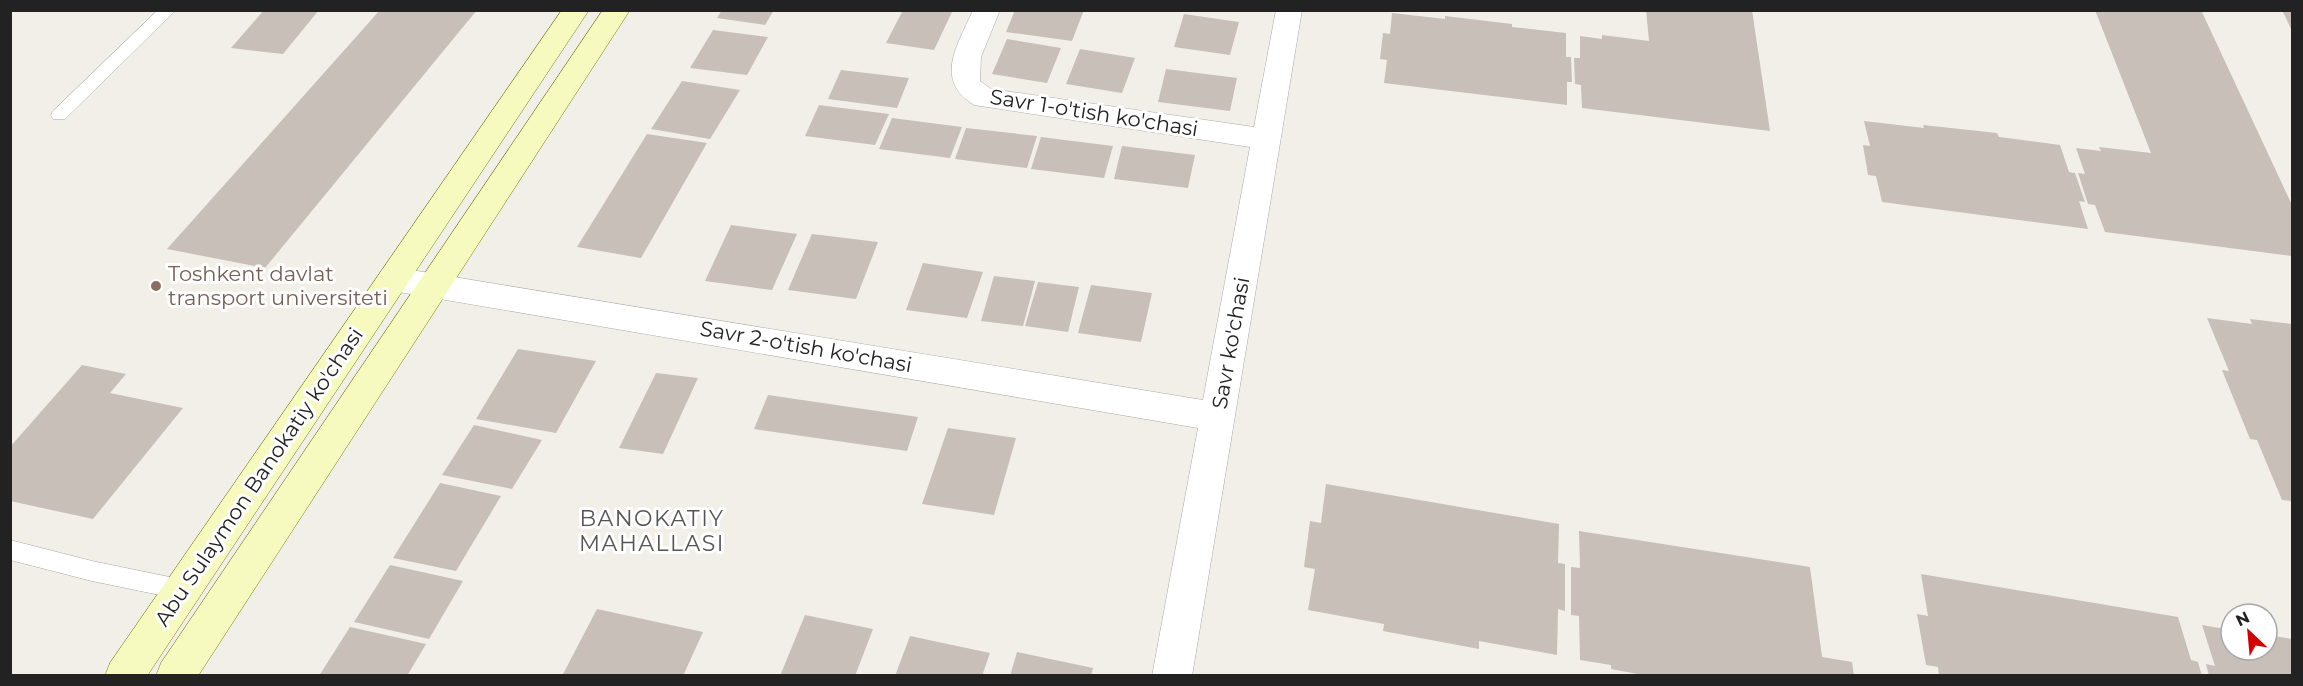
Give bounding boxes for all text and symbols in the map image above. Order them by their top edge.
street label: Savr 1-o'tish ko'chasi [988,84,1200,141]
place label: Toshkent davlat transport universiteti [168,261,388,310]
street label: Savr ko'chasi [1207,275,1254,411]
marker: Toshkent davlat transport universiteti [149,279,163,293]
street label: Savr 2-o'tish ko'chasi [698,316,914,377]
street label: Abu Sulaymon Banokatiy ko'chasi [149,323,368,631]
district label: BANOKATIY MAHALLASI [579,505,725,557]
north arrow [2219,602,2279,662]
text: N [2233,608,2253,630]

